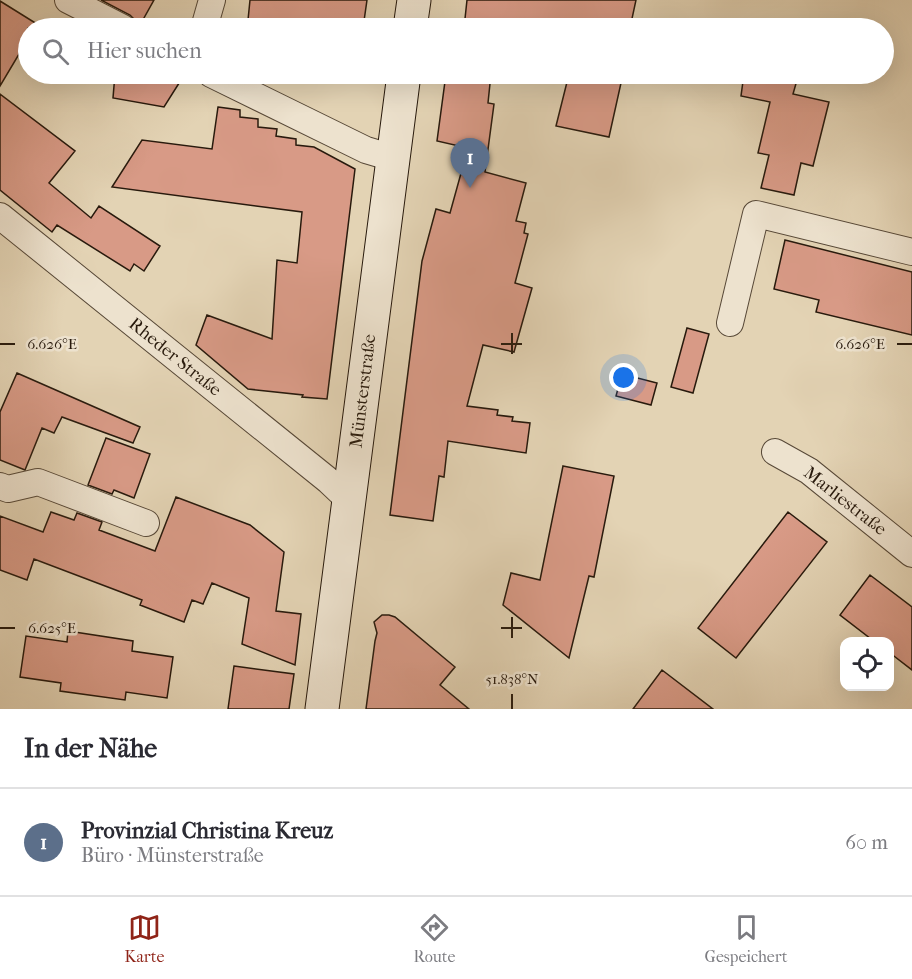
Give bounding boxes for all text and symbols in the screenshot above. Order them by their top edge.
search box [18,18,894,84]
icon: search [39,35,72,68]
text: Hier suchen [87,38,202,64]
pin: 1 [450,138,490,188]
street label: Rheder Straße [125,313,225,401]
street label: Münsterstraße [346,333,380,449]
text: 6.626°E [27,335,77,353]
text: 6.626°E [835,335,885,353]
your location [609,363,638,392]
street label: Marliestraße [799,462,891,540]
text: 6.625°E [28,619,76,637]
map controls [840,637,894,691]
button: locate [840,637,894,691]
text: 51.838°N [486,670,539,688]
text: In der Nähe [24,733,157,764]
text: Provinzial Christina Kreuz [81,818,333,844]
text: 1 [40,831,47,854]
text: 60 m [845,831,888,854]
text: Büro · Münsterstraße [81,844,264,867]
tab: Karte [125,911,164,966]
tab: Route [413,911,455,966]
tab: Gespeichert [705,911,787,966]

